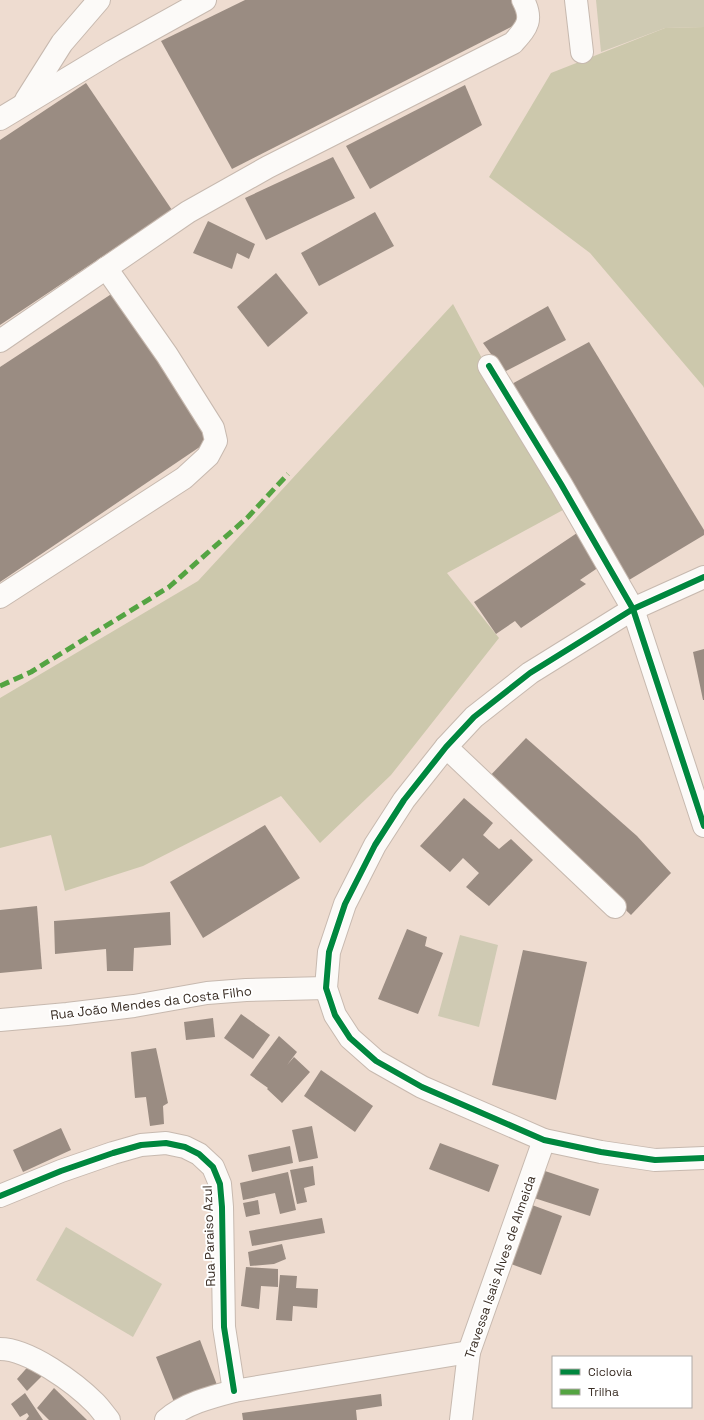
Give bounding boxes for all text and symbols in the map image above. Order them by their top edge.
street label: Rua João Mendes da Costa Filho [49,982,253,1024]
street label: Travessa Isais Alves de Almeida [461,1173,540,1361]
street label: Rua Paraiso Azul [199,1185,219,1287]
legend [552,1356,692,1408]
text: Ciclovia [588,1364,632,1380]
text: Trilha [588,1384,619,1400]

